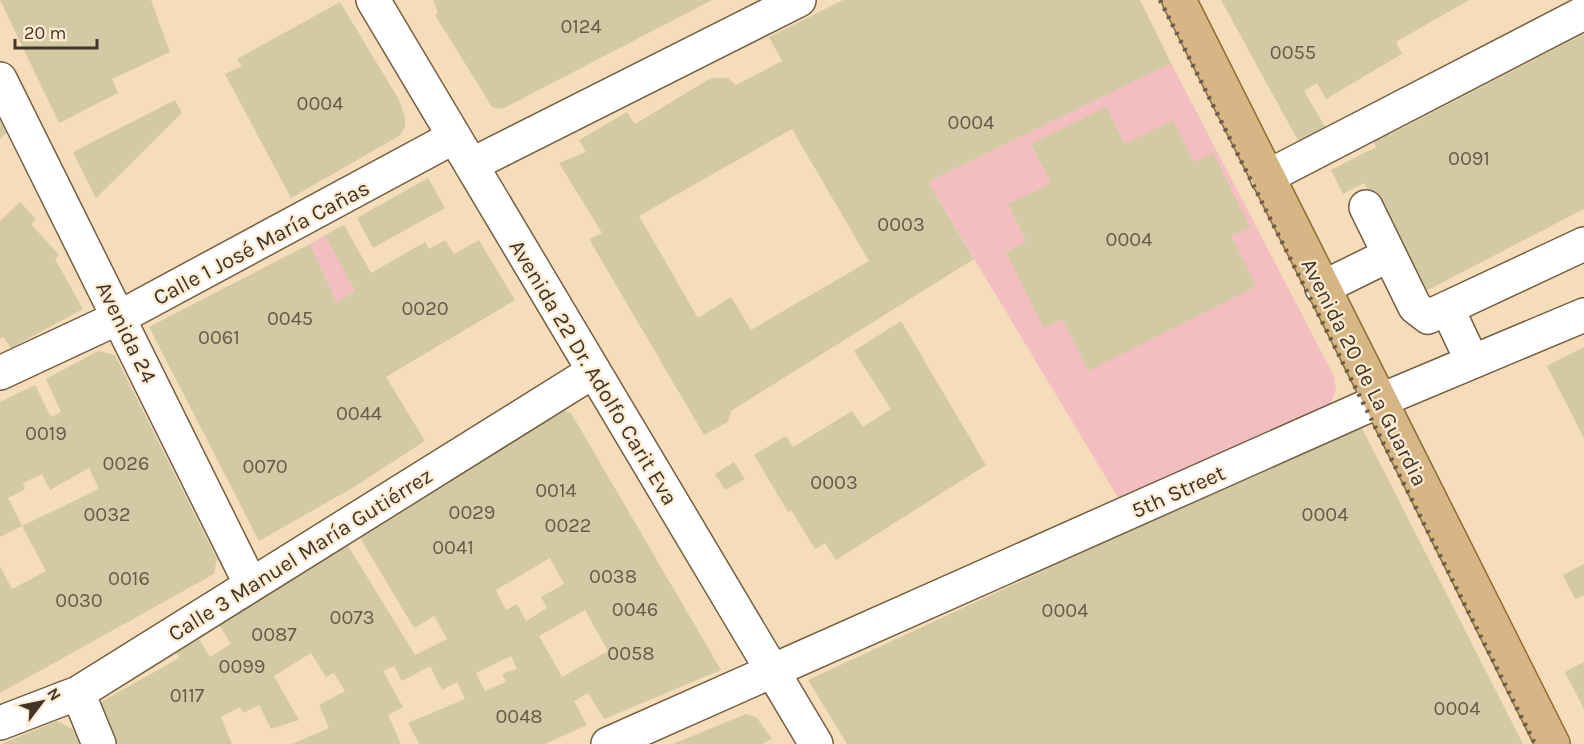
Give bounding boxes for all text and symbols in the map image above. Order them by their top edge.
scale bar [15,12,98,50]
house number: 0124 [560,15,602,38]
text: 20 m [24,22,66,44]
house number: 0055 [1270,41,1316,64]
house number: 0004 [297,92,343,115]
house number: 0004 [948,111,994,134]
house number: 0091 [1448,147,1490,170]
street label: Calle 1 José María Cañas [149,175,374,311]
house number: 0003 [877,213,925,236]
house number: 0004 [1106,228,1152,251]
street label: Avenida 22 Dr. Adolfo Carit Eva [503,235,683,510]
street label: Avenida 20 de La Guardia [1295,254,1433,491]
street label: Avenida 24 [90,277,162,387]
house number: 0020 [401,297,449,320]
house number: 0045 [267,307,313,330]
house number: 0061 [198,326,240,349]
house number: 0044 [336,402,382,425]
house number: 0019 [25,422,67,445]
house number: 0026 [103,452,149,475]
house number: 0070 [243,455,288,478]
street label: 5th Street [1128,460,1229,524]
street label: Calle 3 Manuel María Gutiérrez [164,463,437,647]
house number: 0003 [810,471,858,494]
house number: 0014 [535,479,577,502]
house number: 0029 [449,501,495,524]
house number: 0032 [83,503,131,526]
house number: 0004 [1302,503,1348,526]
house number: 0022 [545,514,591,537]
house number: 0041 [432,536,474,559]
house number: 0038 [589,565,637,588]
house number: 0016 [108,567,150,590]
house number: 0030 [55,589,103,612]
house number: 0046 [612,598,658,621]
house number: 0004 [1042,599,1088,622]
house number: 0073 [330,606,374,629]
house number: 0087 [251,623,297,646]
house number: 0058 [607,642,655,665]
house number: 0099 [219,655,265,678]
north arrow [12,672,72,732]
text: N [43,684,65,704]
house number: 0117 [170,684,205,707]
house number: 0004 [1434,697,1480,720]
house number: 0048 [495,705,543,728]

